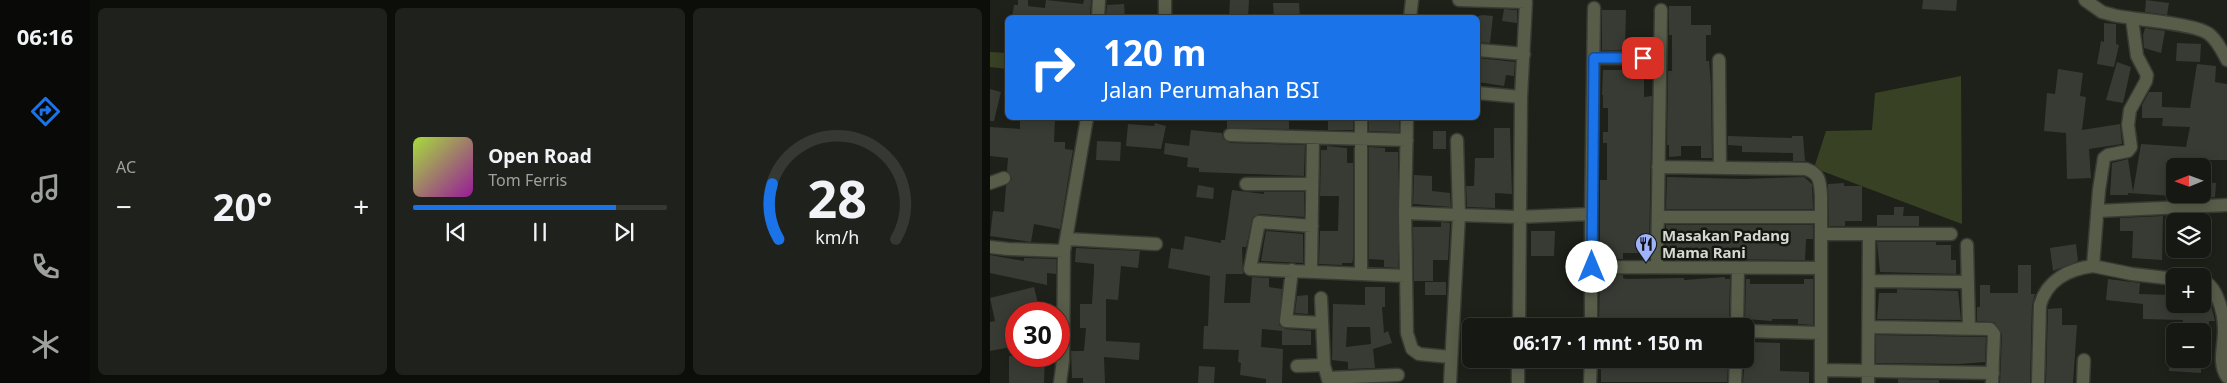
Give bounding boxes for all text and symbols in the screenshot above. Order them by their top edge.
text: 06:16 [17,21,73,51]
text: 120 m [1103,29,1206,76]
icon: right [1020,35,1085,100]
pin [1622,37,1664,79]
icon: arrive [1629,44,1657,72]
text: Jalan Perumahan BSI [1103,74,1319,104]
icon: directions [28,94,63,129]
text: Open Road [488,143,592,169]
text: AC [116,156,136,178]
north arrow [2166,158,2211,202]
map controls [2166,158,2211,368]
text: 28 [808,162,867,233]
text: Tom Ferris [488,169,567,191]
icon: music [28,171,63,206]
text: 20° [213,180,272,232]
text: − [116,187,132,225]
text: + [353,187,369,225]
button: layers [2166,213,2211,258]
icon: previous [442,218,470,246]
icon: pause [526,218,554,246]
icon: next [610,218,638,246]
text: km/h [815,225,859,249]
place label: Masakan Padang Mama Rani [1662,225,1790,262]
restaurant icon: Masakan Padang Mama Rani [1634,232,1658,263]
position arrow [1565,240,1617,292]
icon: phone [28,249,63,284]
button: + [2166,268,2211,313]
speed limit sign: 30 [1005,302,1070,367]
button: − [2166,323,2211,368]
icon: climate [28,327,63,362]
text: 06:17 · 1 mnt · 150 m [1513,330,1703,356]

